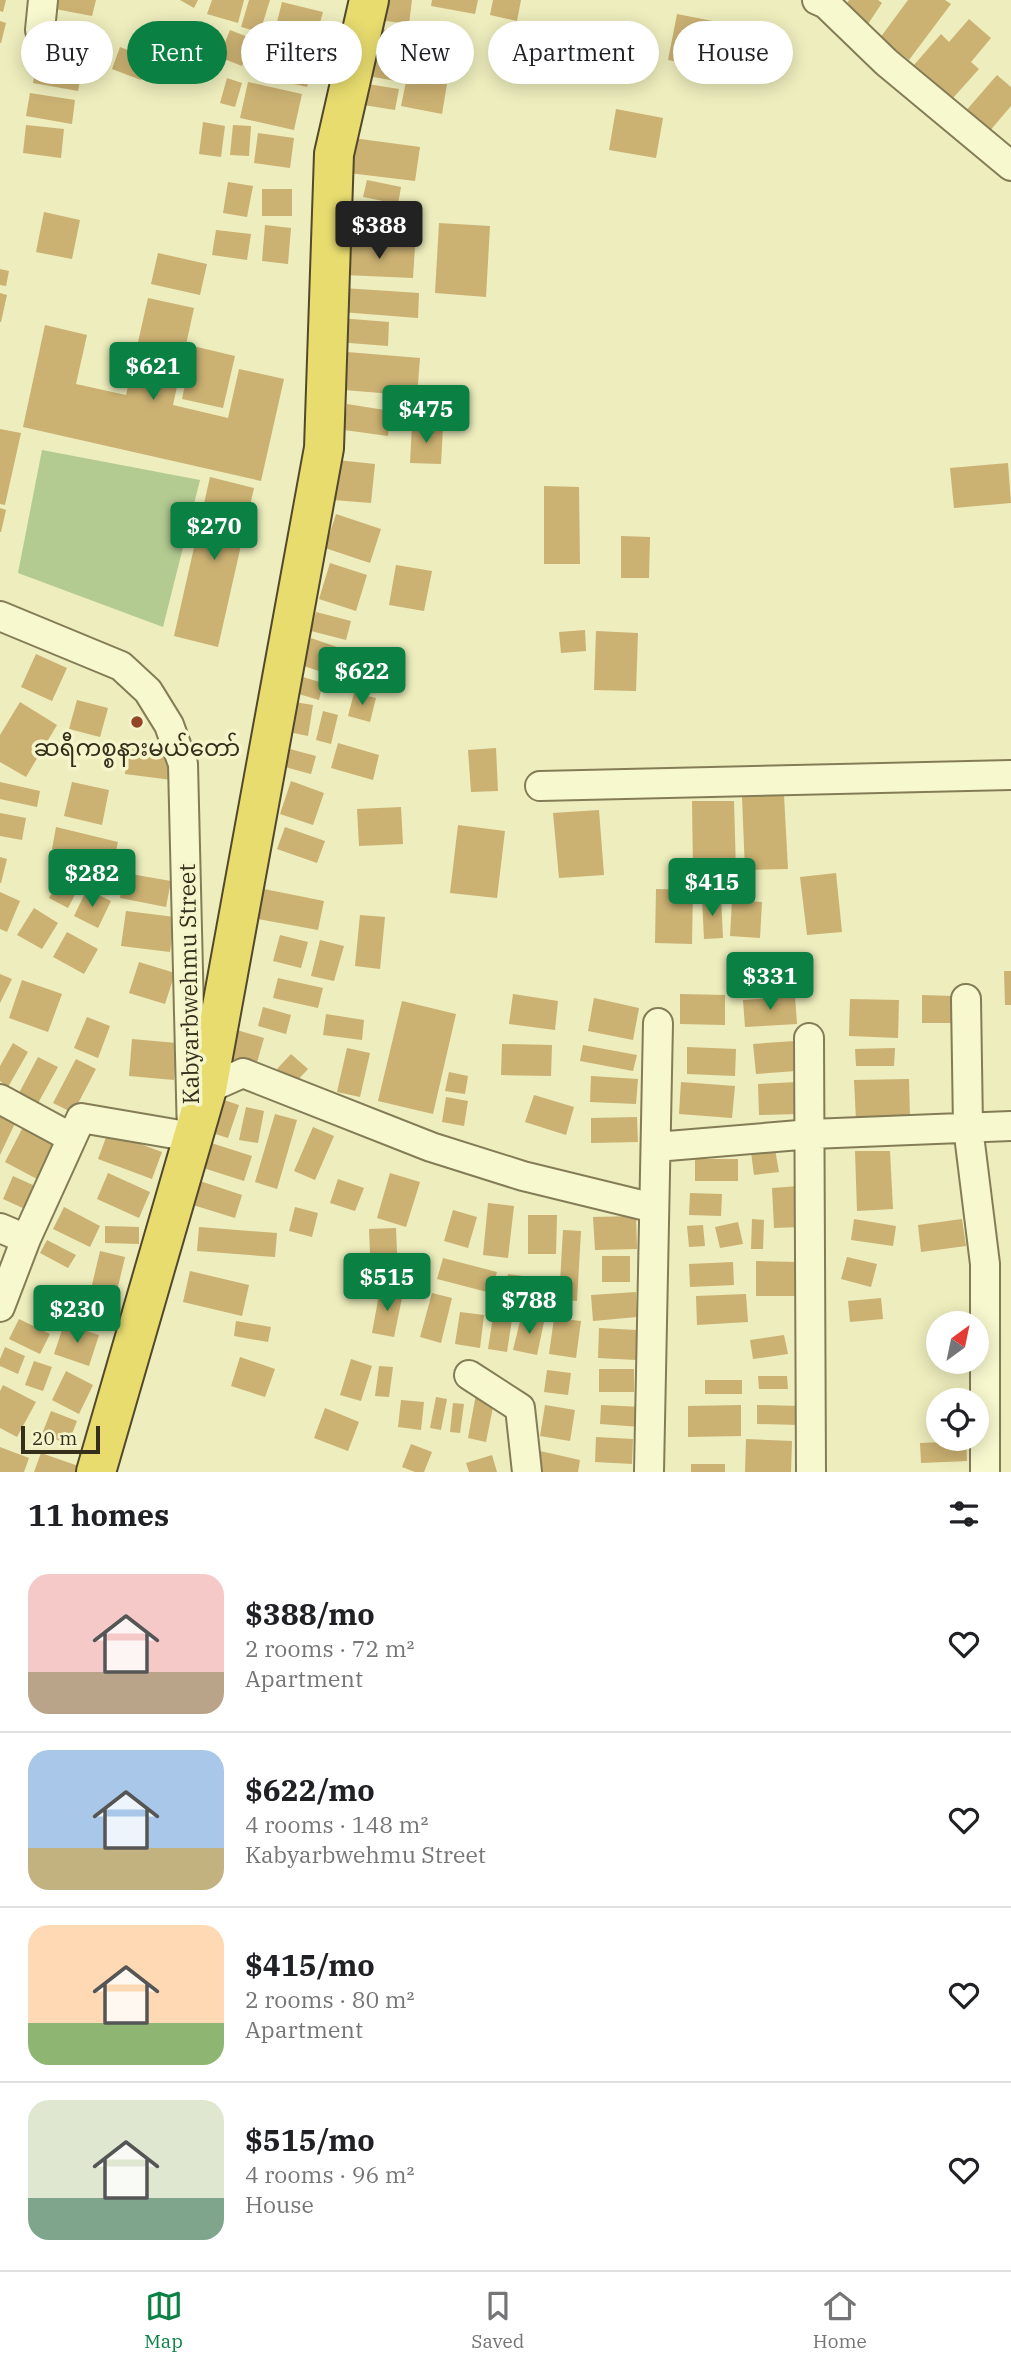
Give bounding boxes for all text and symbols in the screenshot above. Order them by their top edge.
chip: Buy [21,21,113,84]
chip: Rent [127,21,227,84]
chip: Filters [241,21,362,84]
chip: New [376,21,474,84]
chip: Apartment [488,21,659,84]
chip: House [673,21,793,84]
pin: $388 [338,202,420,261]
text: $388 [351,209,407,239]
pin: $621 [112,342,194,402]
text: $621 [125,350,181,380]
pin: $475 [385,386,467,445]
text: $475 [398,393,454,423]
pin: $270 [173,503,255,562]
text: $270 [186,510,242,540]
pin: $622 [321,648,403,707]
text: $622 [334,655,390,685]
marker: ဆရီကစ္စနားမယ်တော် [129,714,145,730]
place label: ဆရီကစ္စနားမယ်တော် [34,732,240,768]
pin: $282 [51,850,133,909]
text: $282 [64,857,120,887]
pin: $415 [671,858,753,918]
street label: Kabyarbwehmu Street [171,863,205,1105]
text: $415 [684,866,740,896]
pin: $331 [729,953,811,1012]
text: $331 [742,960,798,990]
pin: $515 [346,1254,428,1313]
text: $515 [359,1261,415,1291]
pin: $788 [488,1276,570,1336]
text: $788 [501,1284,557,1314]
pin: $230 [36,1286,118,1345]
text: $230 [49,1293,105,1323]
north arrow [926,1311,989,1374]
map controls [926,1311,989,1451]
button: locate [926,1388,989,1451]
scale bar [21,1423,100,1455]
text: 20 m [32,1426,77,1450]
text: 11 homes [28,1495,169,1534]
icon: filters [945,1495,983,1533]
text: $388/mo [245,1594,375,1633]
icon: home [84,1602,168,1686]
icon: heart [945,1625,983,1663]
text: 2 rooms · 72 m² [245,1633,415,1663]
text: Apartment [245,1663,363,1693]
text: $622/mo [245,1770,375,1809]
icon: home [84,1778,168,1862]
icon: heart [945,1801,983,1839]
text: 4 rooms · 148 m² [245,1809,428,1839]
text: Kabyarbwehmu Street [245,1839,486,1869]
text: $415/mo [245,1945,375,1984]
icon: home [84,1953,168,2037]
icon: heart [945,1976,983,2014]
text: 2 rooms · 80 m² [245,1984,415,2014]
text: Apartment [245,2014,363,2044]
text: $515/mo [245,2120,375,2159]
icon: home [84,2128,168,2212]
icon: heart [945,2151,983,2189]
text: 4 rooms · 96 m² [245,2159,415,2189]
text: House [245,2189,314,2219]
tab: Map [144,2287,183,2353]
tab: Saved [471,2287,524,2353]
tab: Home [813,2287,867,2353]

